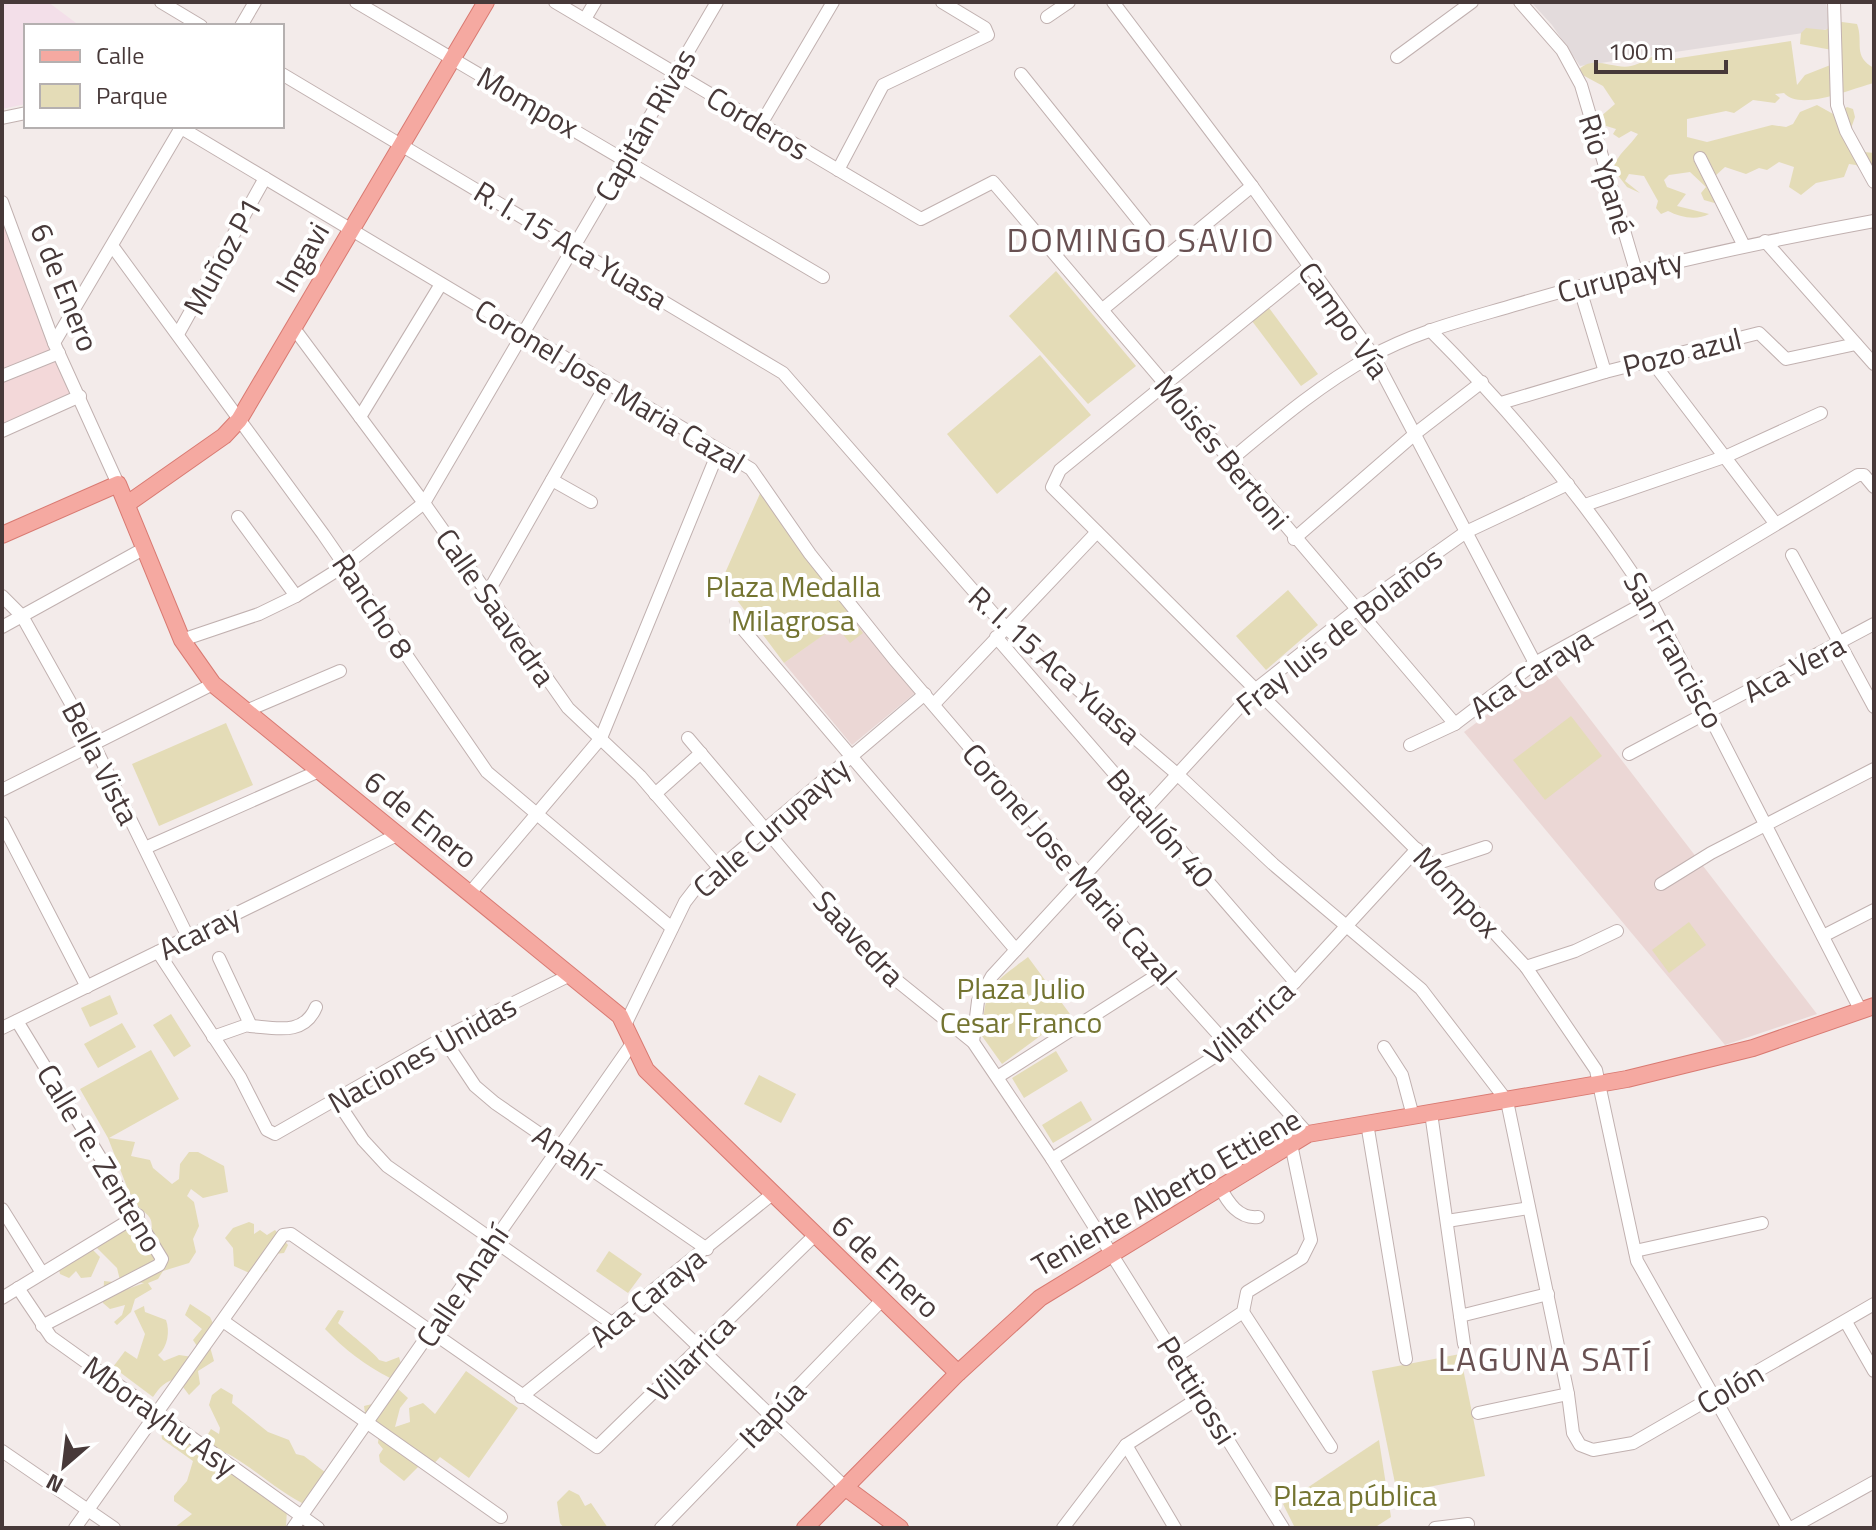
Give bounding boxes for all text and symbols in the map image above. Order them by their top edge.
legend [24,24,284,128]
scale bar [1596,24,1726,74]
text: 100 m [1608,33,1674,69]
text: Calle [96,37,144,73]
street label: Capitán Rivas [583,40,707,210]
street label: Mompox [469,54,587,150]
street label: Corderos [698,74,818,172]
text: Parque [96,77,168,113]
street label: Rio Ypané [1567,108,1647,240]
street label: R. I. 15 Aca Yuasa [465,169,677,321]
street label: Muñoz P1 [171,189,273,323]
street label: Ingavi [263,213,341,301]
district label: DOMINGO SAVIO [1006,213,1276,265]
street label: 6 de Enero [18,216,112,358]
street label: Curupayty [1552,237,1688,315]
street label: Campo Vía [1287,252,1401,388]
street label: Coronel Jose Maria Cazal [466,287,754,485]
street label: Pozo azul [1618,315,1746,389]
street label: Moisés Bertoni [1143,364,1301,540]
street label: Calle Saavedra [424,519,568,695]
street label: Fray luis de Bolaños [1226,536,1452,726]
street label: Rancho 8 [321,544,425,668]
park label: Plaza Medalla Milagrosa [705,563,881,643]
street label: San Francisco [1612,563,1736,737]
street label: R. I. 15 Aca Yuasa [958,575,1152,755]
street label: Aca Caraya [1460,616,1602,730]
street label: Aca Vera [1735,622,1853,714]
street label: Bella Vista [50,693,152,833]
street label: Coronel Jose Maria Cazal [951,733,1189,995]
street label: Calle Curupayty [682,746,860,908]
street label: Batallón 40 [1096,758,1226,898]
street label: 6 de Enero [354,759,488,879]
street label: Mompox [1402,836,1512,948]
street label: Saavedra [802,880,916,996]
street label: Acaray [150,893,248,971]
park label: Plaza Julio Cesar Franco [940,965,1102,1045]
street label: Villarrica [1193,969,1305,1075]
street label: Naciones Unidas [319,983,525,1125]
street label: Calle Te. Zenteno [25,1055,175,1261]
street label: Teniente Alberto Ettiene [1023,1096,1309,1288]
street label: Anahí [523,1113,611,1193]
street label: 6 de Enero [821,1203,951,1329]
street label: Calle Anahí [404,1214,521,1356]
street label: Aca Caraya [579,1236,715,1358]
street label: Villarrica [636,1303,746,1413]
street label: Pettirossi [1146,1327,1248,1453]
district label: LAGUNA SATÍ [1438,1332,1652,1384]
street label: Mborayhu Asy [73,1344,247,1488]
street label: Colón [1688,1350,1772,1426]
street label: Itapúa [728,1369,816,1459]
north arrow [24,1426,104,1506]
text: N [40,1465,69,1502]
park label: Plaza pública [1273,1472,1437,1518]

